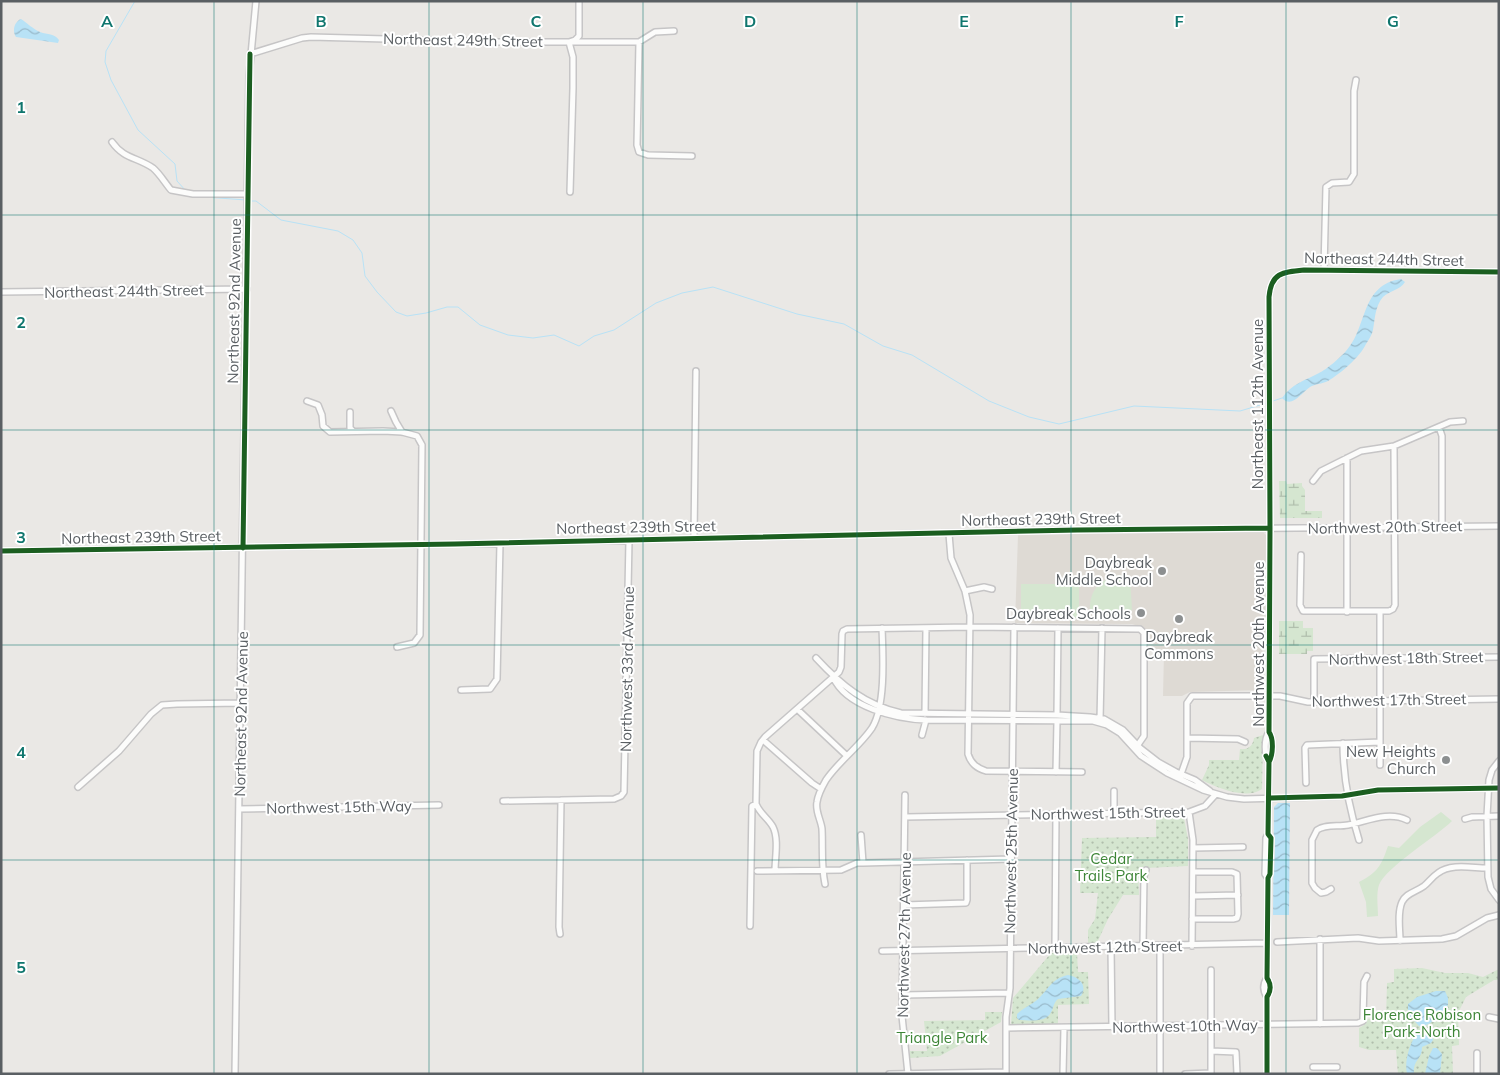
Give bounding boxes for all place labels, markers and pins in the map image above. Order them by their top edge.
place label: Daybreak Middle School [1056,553,1152,589]
marker: Daybreak Middle School [1156,565,1168,577]
place label: Daybreak Schools [1006,604,1131,623]
marker: Daybreak Schools [1135,607,1147,619]
marker: Daybreak Commons [1173,613,1185,625]
place label: Daybreak Commons [1144,627,1214,663]
place label: New Heights Church [1346,742,1436,778]
marker: New Heights Church [1440,754,1452,766]

